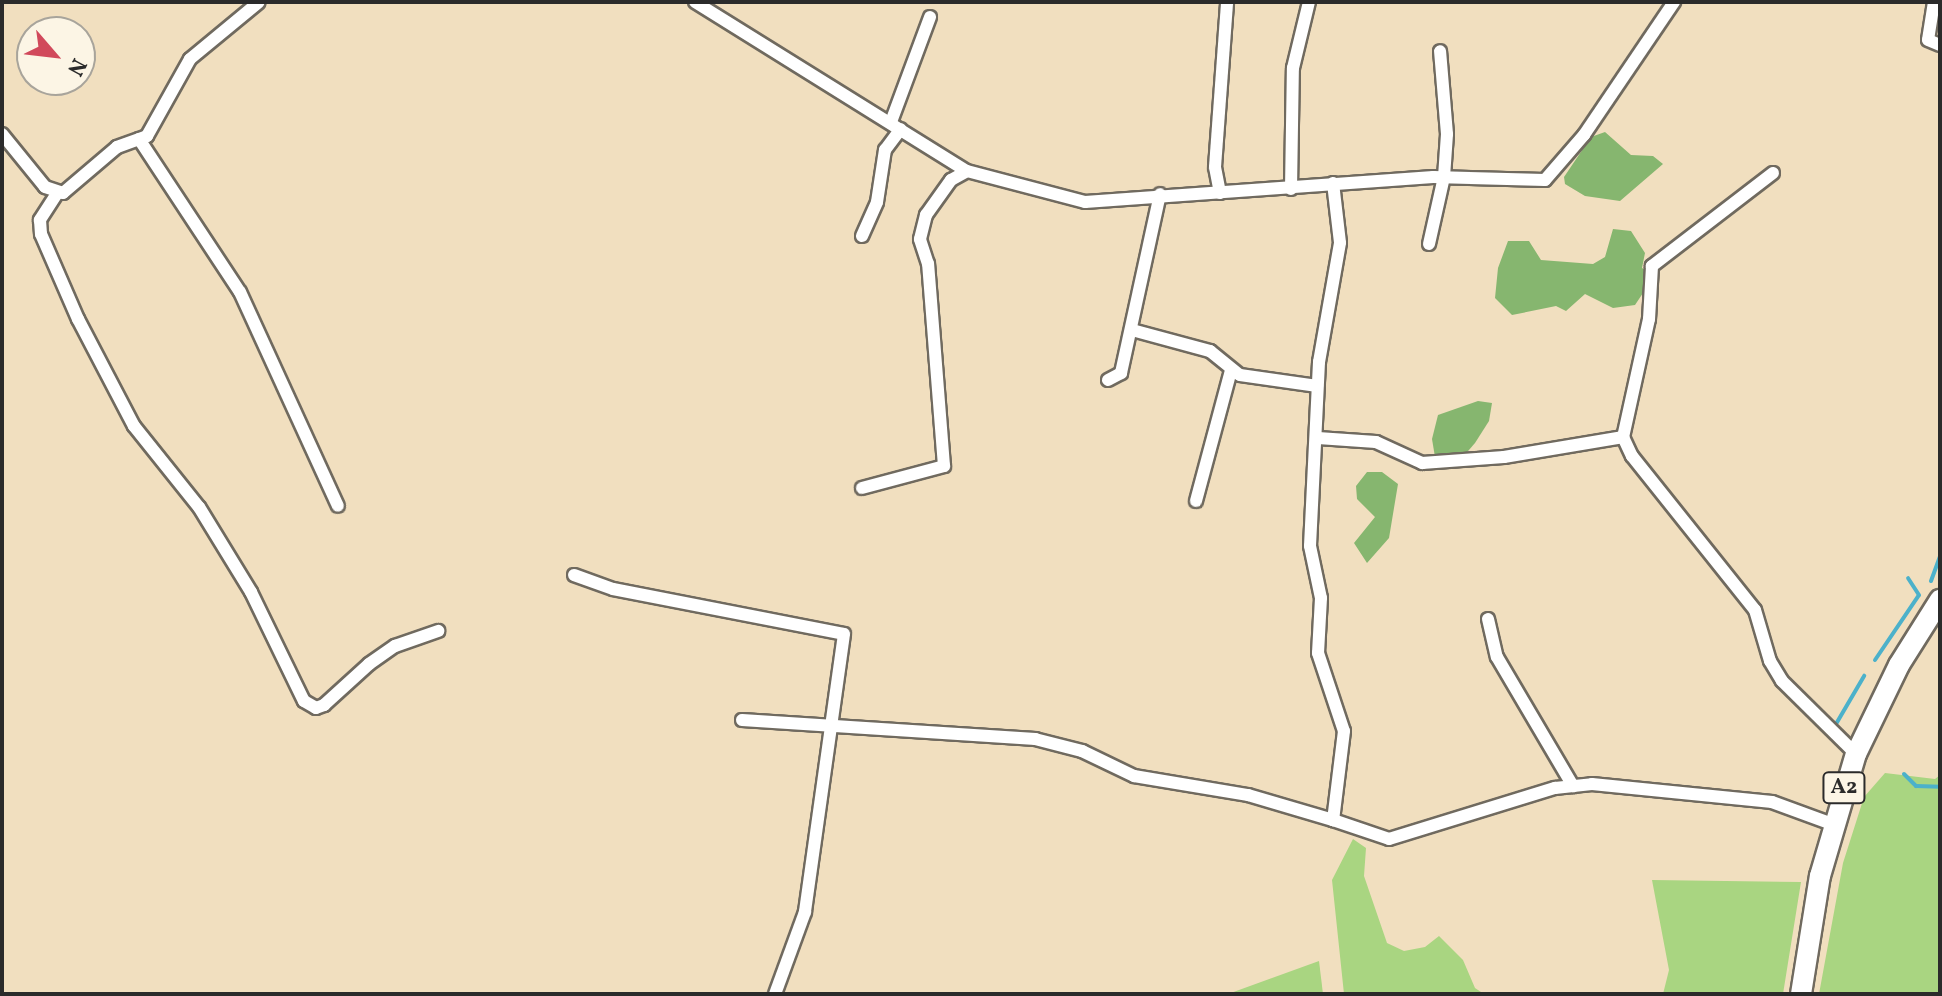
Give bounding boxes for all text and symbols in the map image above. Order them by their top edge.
north arrow [16,16,96,96]
text: N [58,52,93,81]
road number: A2 [1822,770,1866,806]

